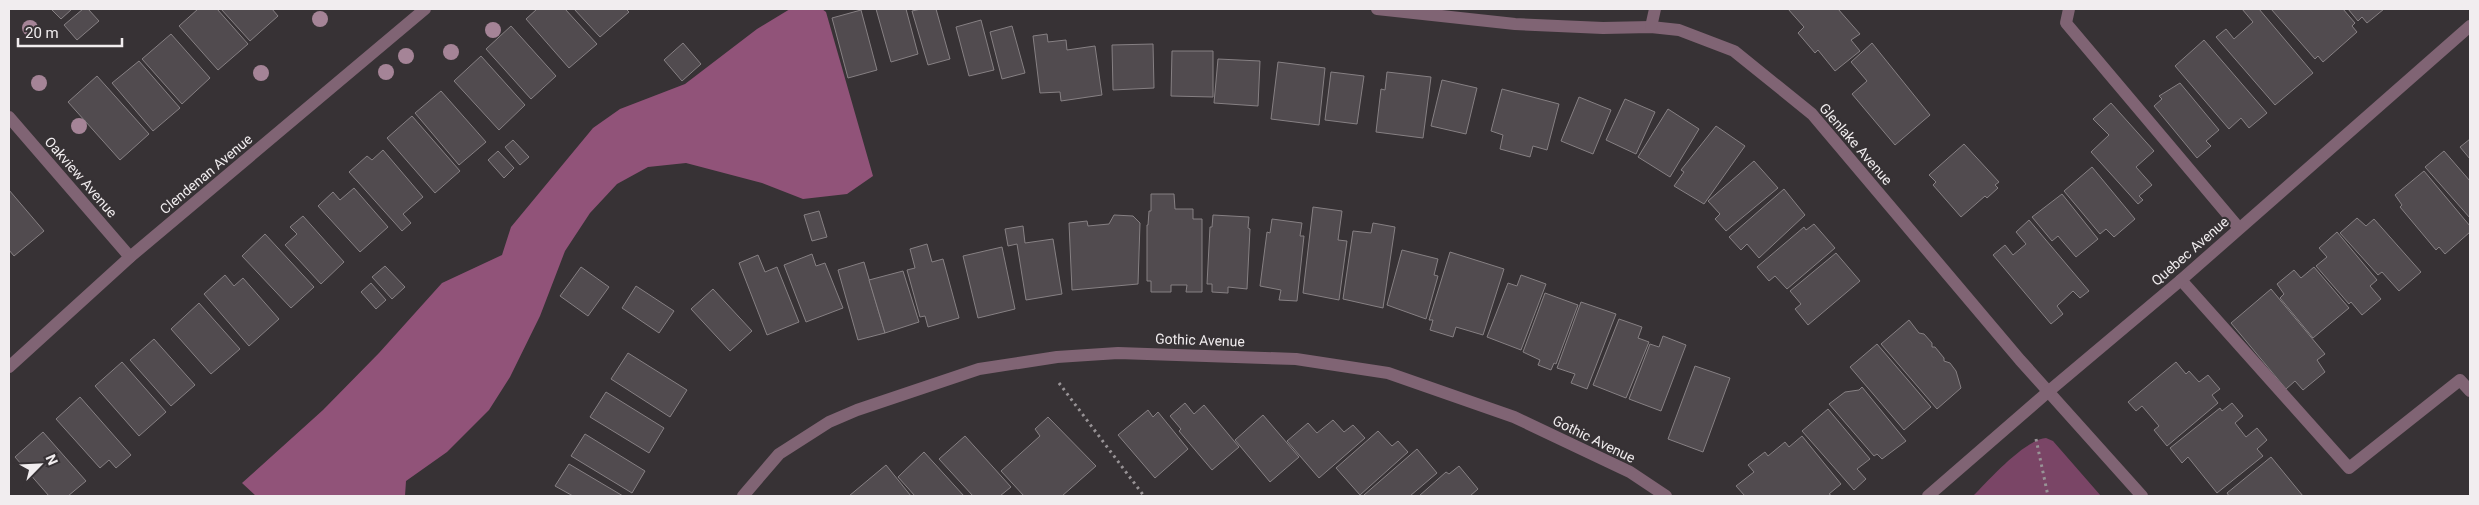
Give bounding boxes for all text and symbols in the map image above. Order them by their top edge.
scale bar [18,15,121,47]
text: 20 m [25,24,59,42]
street label: Glenlake Avenue [1816,100,1896,188]
street label: Clendenan Avenue [157,131,255,217]
street label: Oakview Avenue [42,133,120,221]
street label: Quebec Avenue [2148,213,2232,289]
street label: Gothic Avenue [1155,330,1245,350]
street label: Gothic Avenue [1550,412,1638,466]
north arrow [15,440,65,490]
text: N [43,452,61,467]

